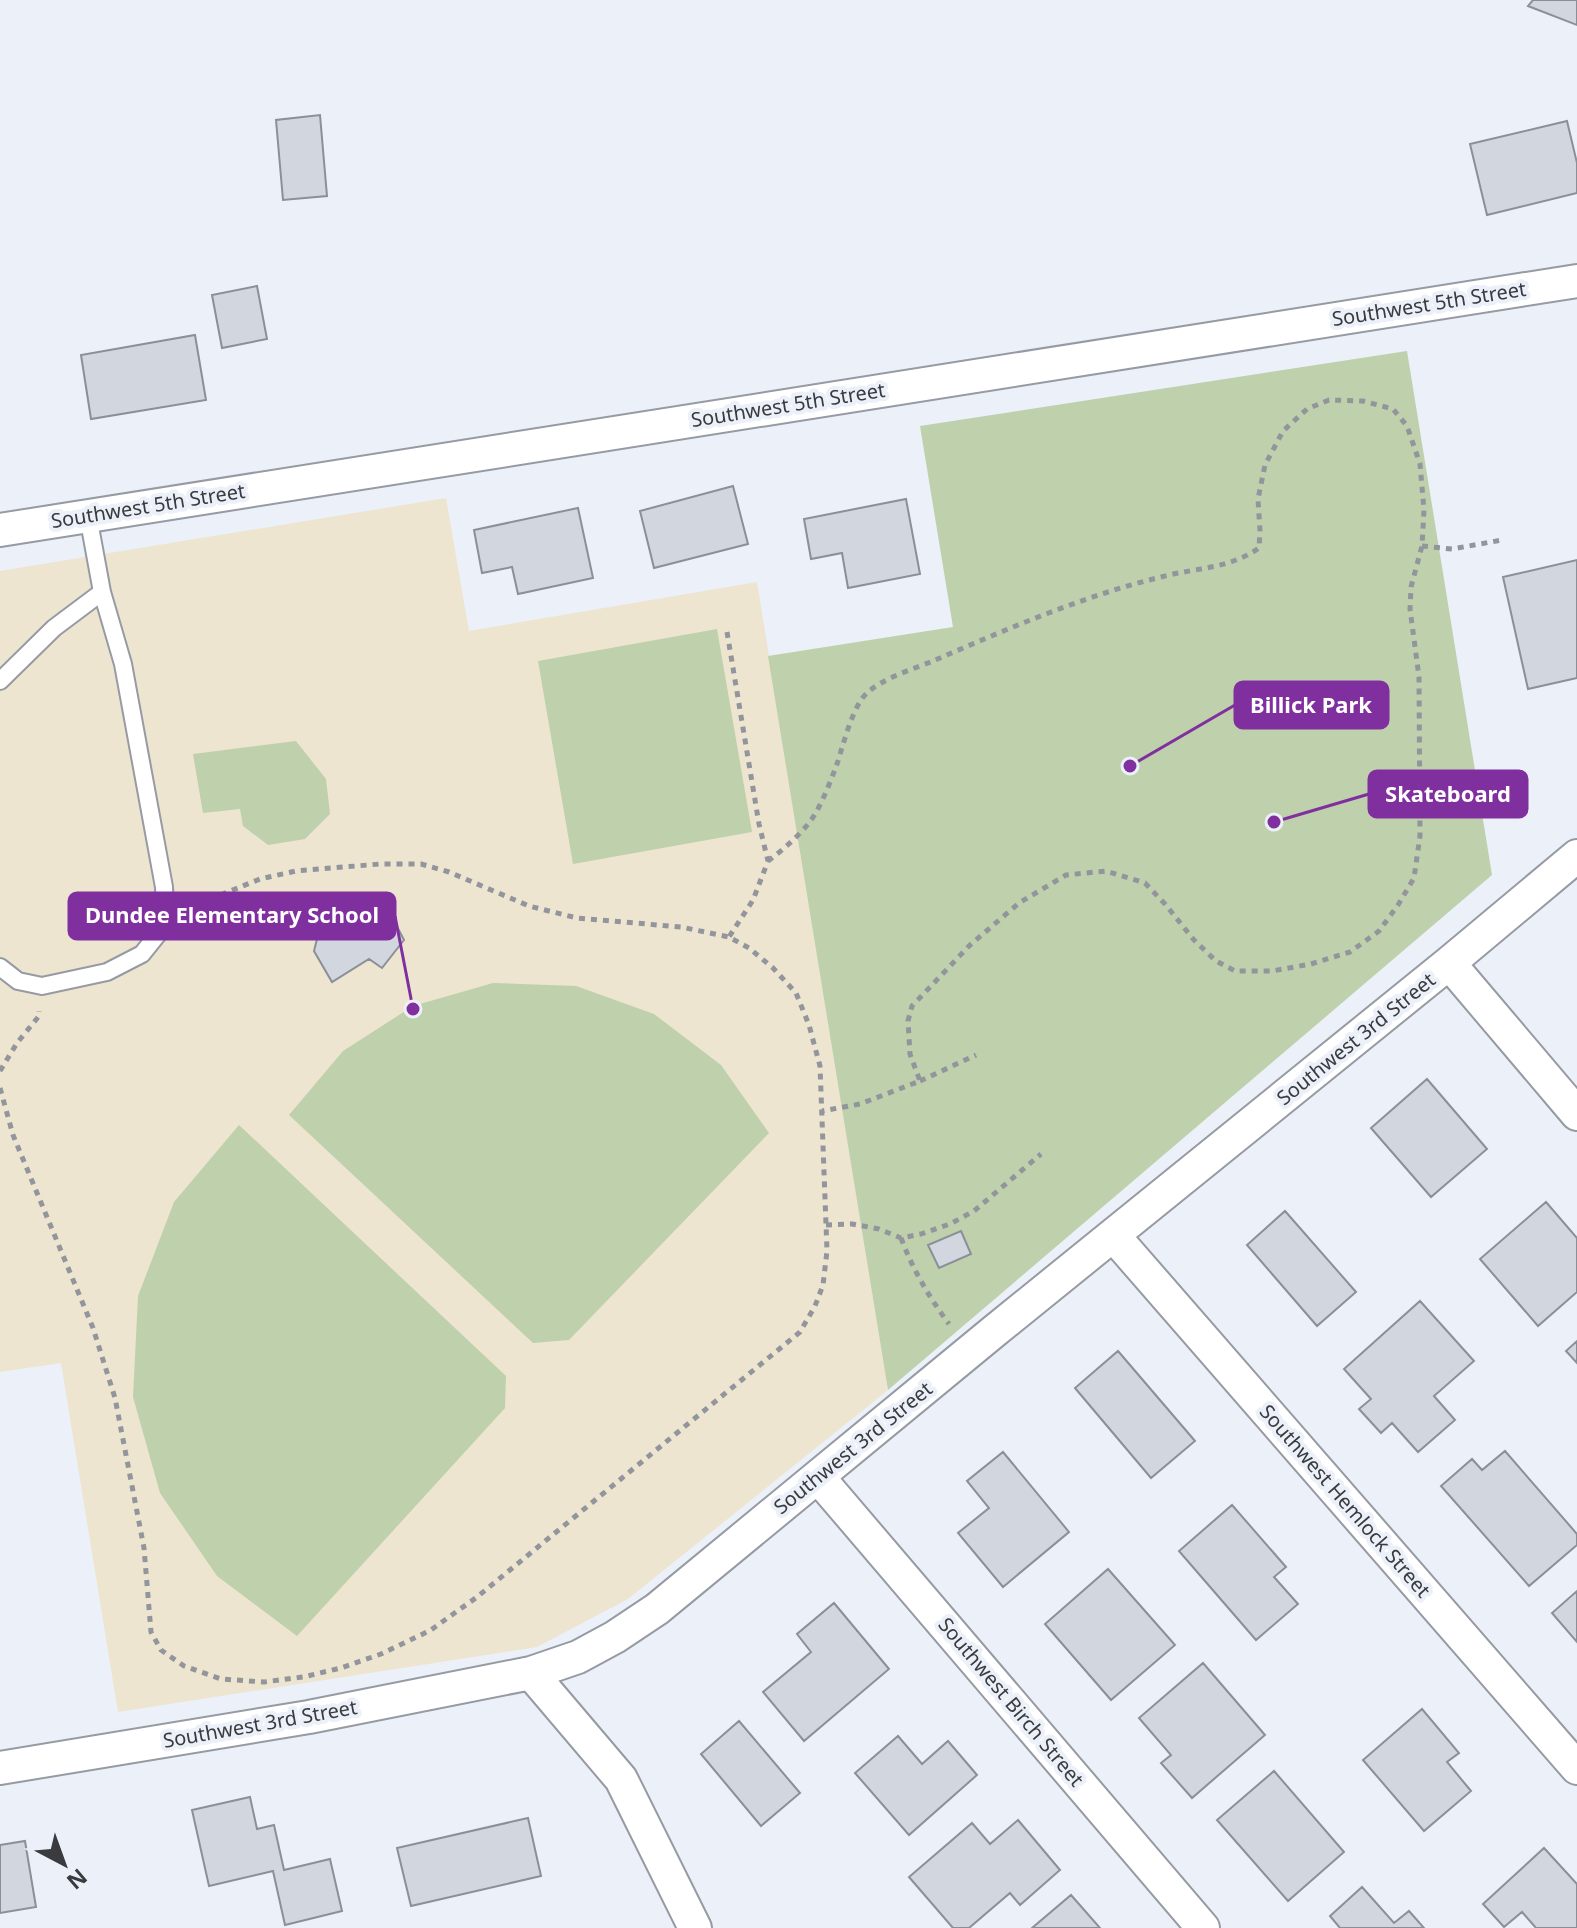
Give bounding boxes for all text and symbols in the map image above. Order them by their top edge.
street label: Southwest 5th Street [1330,275,1528,332]
street label: Southwest 5th Street [689,376,887,433]
street label: Southwest 5th Street [49,477,247,534]
callout: Billick Park [1235,682,1388,728]
text: Billick Park [1250,689,1372,719]
callout: Skateboard [1369,771,1527,817]
text: Skateboard [1385,778,1511,808]
callout: Dundee Elementary School [69,893,395,939]
text: Dundee Elementary School [85,899,379,929]
street label: Southwest 3rd Street [1271,966,1441,1111]
street label: Southwest 3rd Street [768,1375,938,1520]
street label: Southwest Hemlock Street [1254,1398,1437,1603]
street label: Southwest Birch Street [933,1611,1090,1792]
street label: Southwest 3rd Street [161,1693,359,1754]
north arrow [24,1824,104,1904]
text: N [61,1863,94,1897]

